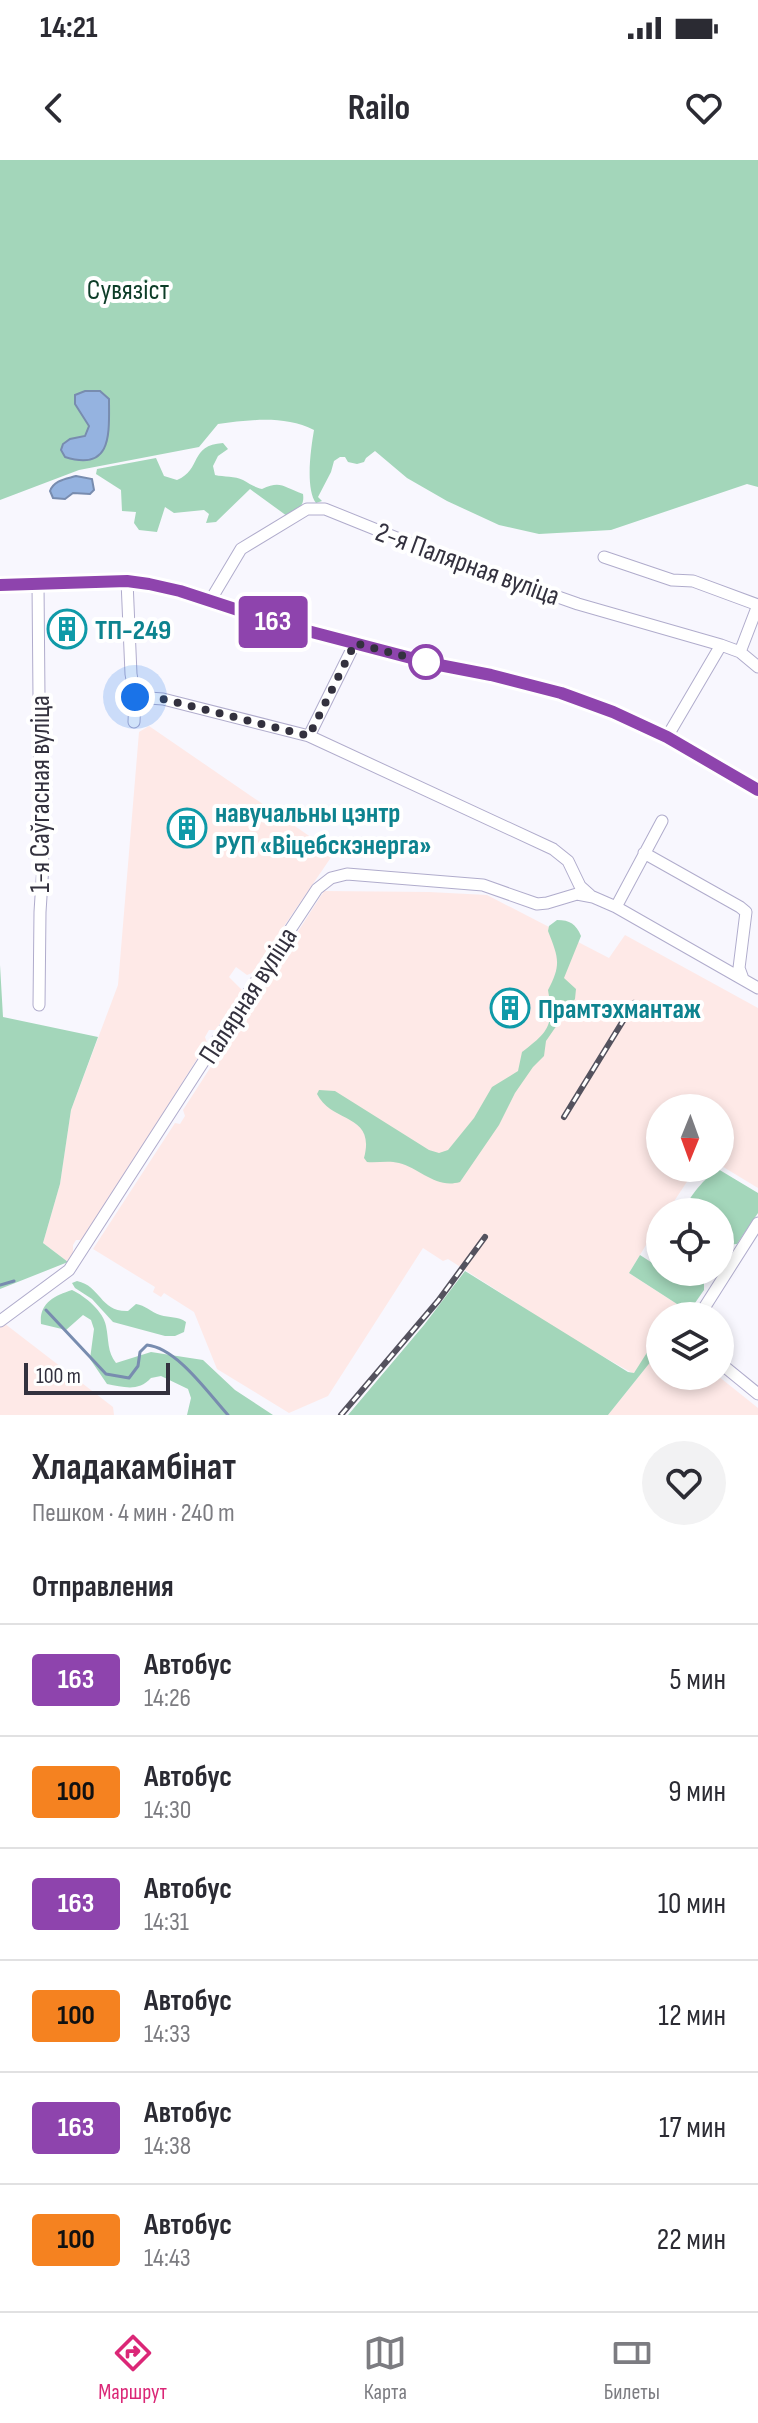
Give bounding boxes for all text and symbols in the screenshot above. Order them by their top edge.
text: 14:21 [40,10,98,46]
icon: back [32,86,76,130]
icon: heart [682,86,726,130]
text: Railo [348,87,410,130]
park label: Сувязіст [87,274,169,307]
street label: 2-я Палярная вуліца [371,516,564,613]
line badge: 163 [227,596,319,648]
text: 163 [255,605,291,638]
building icon: ТП-249 [46,608,88,650]
place label: ТП-249 [95,614,171,647]
unlabelled marker [409,645,443,679]
your location [115,677,155,717]
street label: 1-я Саўгасная вуліца [24,695,57,893]
place label: навучальны цэнтр РУП «Віцебскэнерга» [215,797,432,862]
building icon: навучальны цэнтр РУП «Віцебскэнерга» [166,807,208,849]
street label: Палярная вуліца [192,921,305,1070]
building icon: Прамтэхмантаж [489,987,531,1029]
place label: Прамтэхмантаж [538,993,701,1026]
north arrow [646,1094,734,1182]
map controls [646,1094,734,1390]
button: locate [646,1198,734,1286]
button: layers [646,1302,734,1390]
scale bar [24,1359,170,1395]
text: 100 m [36,1363,81,1390]
button: heart [642,1441,726,1525]
text: Хладакамбінат [32,1445,236,1490]
text: Пешком · 4 мин · 240 m [32,1498,235,1529]
text: Отправления [32,1569,174,1605]
text: Автобус [144,1647,232,1683]
text: 5 мин [669,1662,726,1698]
text: 163 [58,1663,94,1696]
text: 14:26 [144,1683,191,1714]
text: Автобус [144,1759,232,1795]
text: 9 мин [668,1774,726,1810]
text: 100 [57,1775,95,1808]
text: 14:30 [144,1795,191,1826]
text: Автобус [144,1871,232,1907]
text: 10 мин [658,1886,726,1922]
text: 163 [58,1887,94,1920]
text: 14:31 [144,1907,189,1938]
text: Автобус [144,1983,232,2019]
text: 12 мин [658,1998,726,2034]
text: 100 [57,1999,95,2032]
text: 14:33 [144,2019,191,2050]
text: Автобус [144,2095,232,2131]
text: 17 мин [659,2110,726,2146]
text: 163 [58,2111,94,2144]
text: 14:38 [144,2131,191,2162]
text: Автобус [144,2207,232,2243]
text: 22 мин [657,2222,726,2258]
text: 100 [57,2223,95,2256]
text: 14:43 [144,2243,191,2274]
tab: Маршрут [98,2331,167,2406]
tab: Карта [363,2331,407,2406]
tab: Билеты [604,2331,660,2406]

